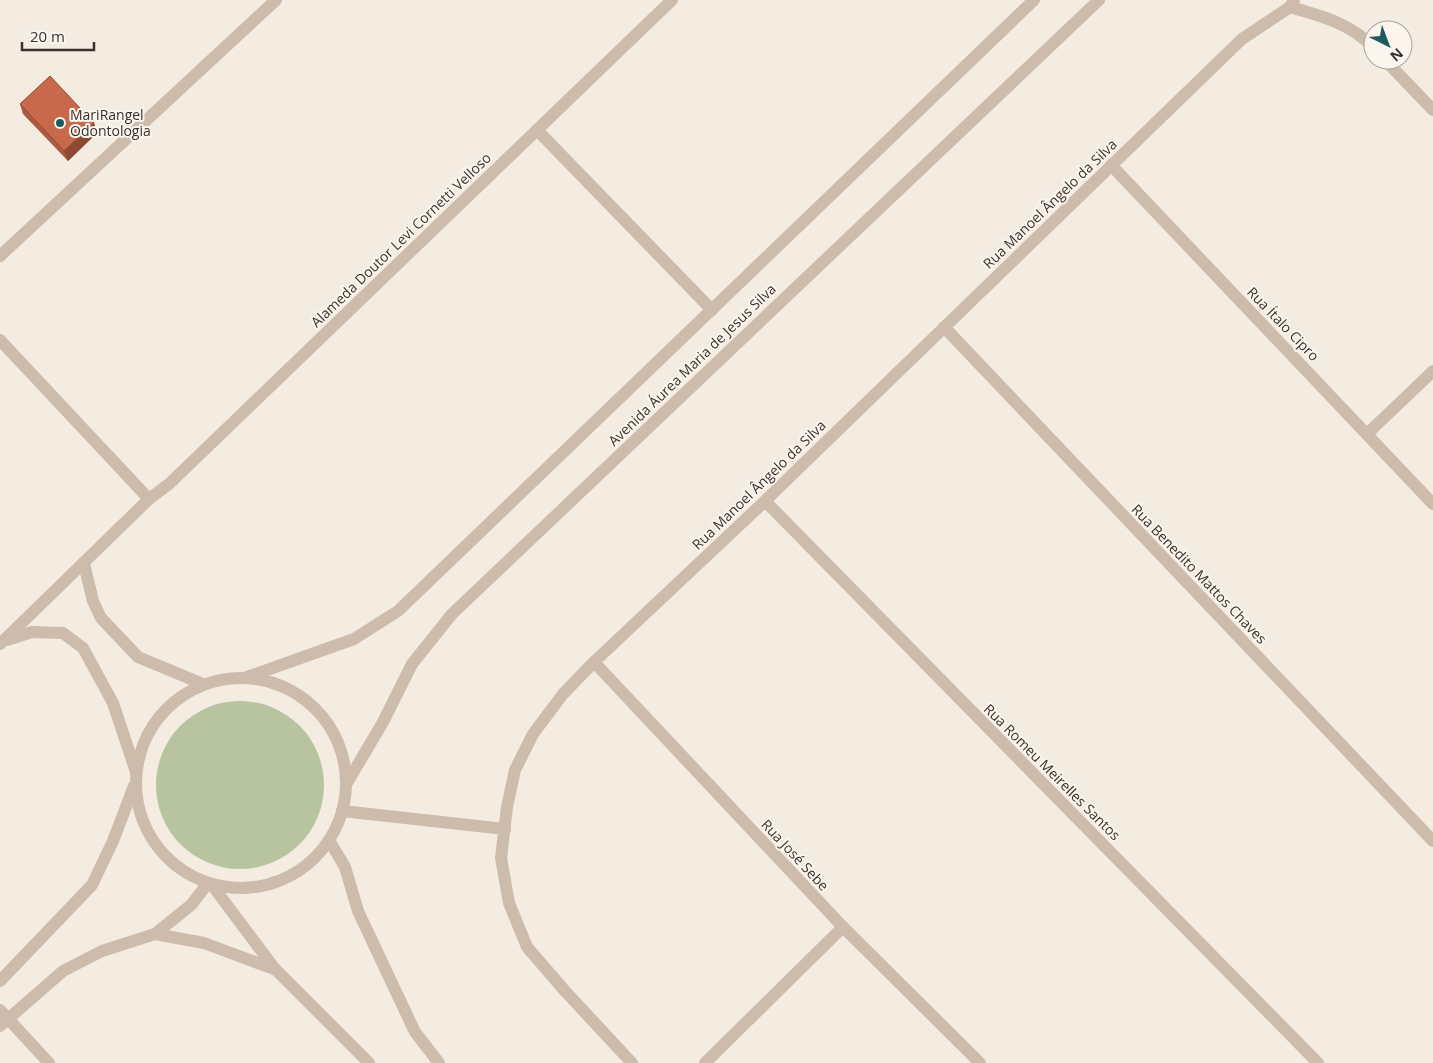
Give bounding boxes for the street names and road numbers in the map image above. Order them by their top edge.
street label: Rua Manoel Ângelo da Silva [979,135,1121,273]
street label: Alameda Doutor Levi Cornetti Velloso [306,148,495,331]
street label: Avenida Áurea Maria de Jesus Silva [604,279,780,450]
street label: Rua Ítalo Cipro [1243,283,1324,365]
street label: Rua Manoel Ângelo da Silva [688,416,830,554]
street label: Rua Benedito Mattos Chaves [1128,500,1271,648]
street label: Rua Romeu Meirelles Santos [980,699,1125,844]
street label: Rua José Sebe [757,815,833,894]

